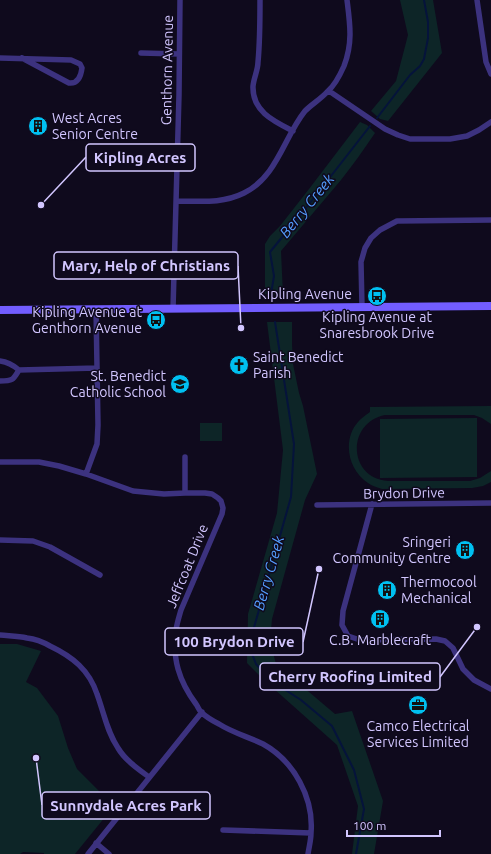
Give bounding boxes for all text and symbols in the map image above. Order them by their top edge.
street label: Genthorn Avenue [158,15,176,125]
place label: West Acres Senior Centre [52,110,138,142]
building icon: West Acres Senior Centre [27,115,49,137]
callout: Kipling Acres [86,144,195,171]
text: Kipling Acres [94,149,186,166]
water label: Berry Creek [276,170,338,241]
callout: Mary, Help of Christians [54,252,238,279]
text: Mary, Help of Christians [62,257,230,274]
bus stop icon: Kipling Avenue at Snaresbrook Drive [366,285,388,307]
street label: Kipling Avenue [258,286,352,302]
place label: Kipling Avenue at Genthorn Avenue [32,304,142,336]
bus stop icon: Kipling Avenue at Genthorn Avenue [145,309,167,331]
place label: Kipling Avenue at Snaresbrook Drive [320,309,434,341]
place label: Saint Benedict Parish [253,349,344,381]
church icon: Saint Benedict Parish [228,354,250,376]
place label: St. Benedict Catholic School [70,368,166,400]
school or university icon: St. Benedict Catholic School [169,373,191,395]
street label: Brydon Drive [363,484,445,502]
street label: Jeffcoat Drive [163,522,211,610]
water label: Berry Creek [250,533,287,612]
place label: Sringeri Community Centre [332,534,451,566]
building icon: Sringeri Community Centre [454,539,476,561]
place label: Thermocool Mechanical [401,574,477,606]
building icon: Thermocool Mechanical [376,579,398,601]
building icon: C.B. Marblecraft [369,608,391,630]
callout: 100 Brydon Drive [165,628,303,655]
place label: C.B. Marblecraft [329,632,431,648]
text: 100 Brydon Drive [173,633,295,650]
callout: Cherry Roofing Limited [260,663,440,690]
text: Cherry Roofing Limited [268,668,432,685]
office icon: Camco Electrical Services Limited [407,694,429,716]
place label: Camco Electrical Services Limited [366,718,470,750]
callout: Sunnydale Acres Park [42,792,210,819]
text: Sunnydale Acres Park [50,797,202,814]
scale bar [347,812,440,838]
text: 100 m [353,819,386,832]

